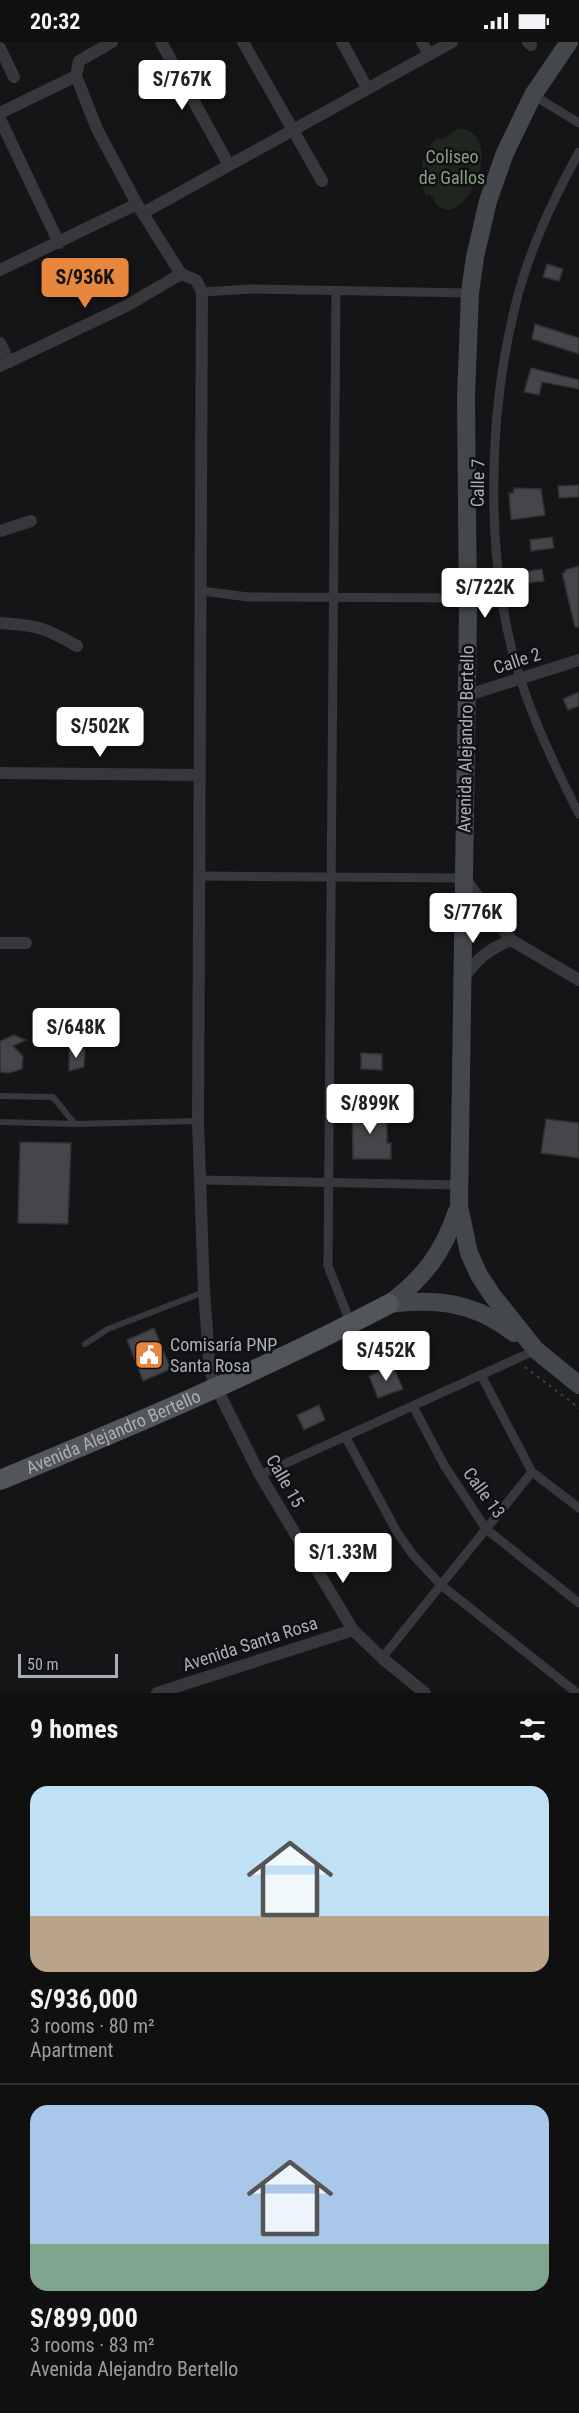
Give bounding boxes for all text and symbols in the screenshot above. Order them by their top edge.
text: 20:32 [30,9,81,34]
pin: S/767K [133,60,231,111]
text: S/767K [153,67,211,91]
park label: Coliseo de Gallos [419,146,485,188]
pin: S/936K [36,258,134,309]
text: S/936K [56,265,114,289]
street label: Calle 7 [467,458,488,507]
pin: S/722K [436,568,534,619]
text: S/722K [456,575,514,599]
street label: Calle 2 [491,643,543,678]
street label: Avenida Alejandro Bertello [453,645,478,833]
pin: S/502K [51,707,149,758]
text: S/502K [71,714,129,738]
pin: S/776K [424,893,522,944]
text: S/776K [444,900,502,924]
pin: S/648K [27,1008,125,1059]
text: S/648K [47,1015,105,1039]
pin: S/899K [321,1084,419,1135]
text: S/899K [341,1091,399,1115]
pin: S/452K [337,1331,435,1382]
place label: Comisaría PNP Santa Rosa [170,1334,277,1376]
text: S/452K [357,1338,415,1362]
public building icon: Comisaría PNP Santa Rosa [133,1339,165,1371]
street label: Avenida Alejandro Bertello [23,1385,204,1478]
street label: Calle 15 [262,1451,309,1511]
street label: Calle 13 [459,1463,510,1522]
pin: S/1.33M [288,1533,398,1584]
text: S/1.33M [309,1540,377,1564]
street label: Avenida Santa Rosa [180,1612,320,1675]
scale bar [18,1651,118,1678]
text: 50 m [27,1655,59,1674]
icon: filters [516,1713,549,1746]
text: 9 homes [30,1714,118,1744]
icon: home [236,1825,344,1933]
text: S/936,000 [30,1984,138,2014]
text: 3 rooms · 80 m² [30,2014,155,2038]
text: Apartment [30,2038,114,2062]
icon: home [236,2144,344,2252]
text: S/899,000 [30,2303,138,2333]
text: 3 rooms · 83 m² [30,2333,155,2357]
text: Avenida Alejandro Bertello [30,2357,238,2381]

